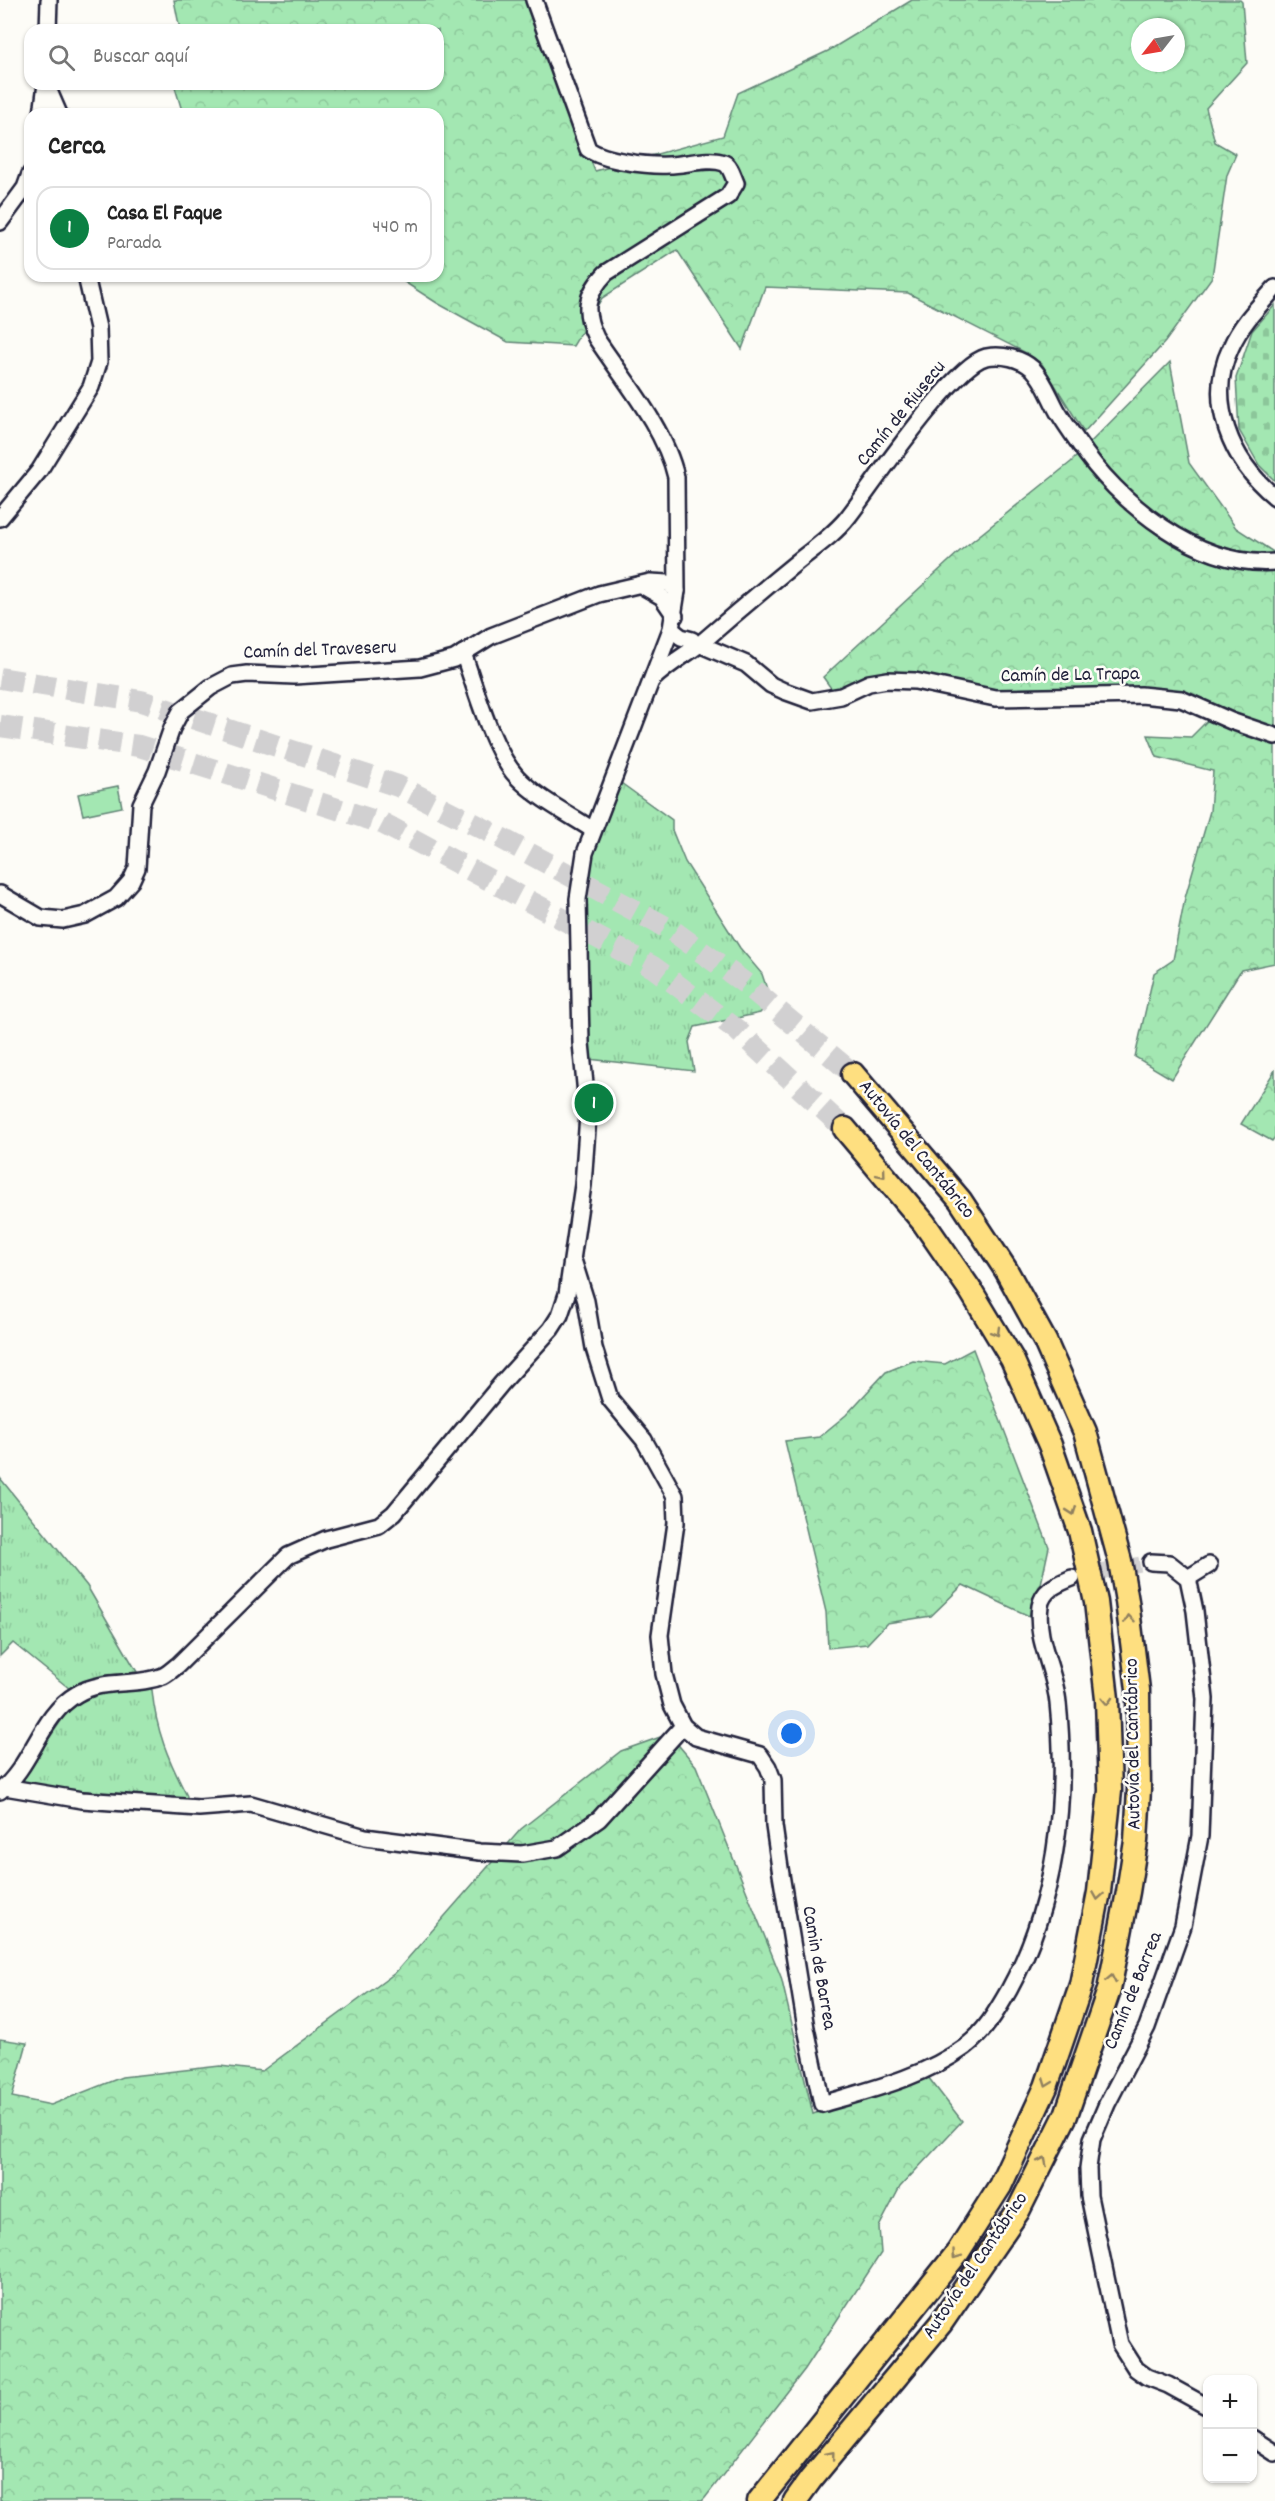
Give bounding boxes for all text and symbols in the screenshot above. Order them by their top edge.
north arrow [1131,18,1185,72]
search box [24,24,444,90]
icon: search [45,41,78,74]
text: Buscar aquí [93,42,188,73]
text: Cerca [48,129,105,166]
text: Casa El Faque [107,199,222,230]
text: 1 [67,214,72,242]
text: 440 m [372,214,418,242]
text: Parada [107,230,161,258]
street label: Camín de Riusecu [850,355,954,473]
street label: Camín del Traveseru [243,634,397,668]
street label: Camín de La Trapa [1000,661,1140,691]
street label: Autovía del Cantábrico [851,1074,981,1226]
pin: 1 [574,1080,614,1126]
one-way arrow [875,1167,886,1178]
one-way arrow [988,1326,1000,1336]
one-way arrow [1065,1505,1078,1516]
one-way arrow [1123,1614,1136,1623]
street label: Autovía del Cantábrico [1119,1658,1149,1830]
one-way arrow [1100,1697,1113,1706]
your location [777,1719,806,1748]
one-way arrow [1092,1890,1105,1900]
street label: Camin de Barrea [793,1904,843,2033]
street label: Camín de Barrea [1098,1927,1171,2054]
one-way arrow [1104,1974,1117,1984]
one-way arrow [1042,2077,1054,2088]
one-way arrow [1036,2157,1047,2168]
street label: Autovía del Cantábrico [916,2187,1036,2345]
one-way arrow [952,2249,963,2260]
map controls [1203,2375,1257,2483]
button: + [1203,2375,1257,2429]
button: − [1203,2429,1257,2483]
one-way arrow [824,2451,835,2462]

